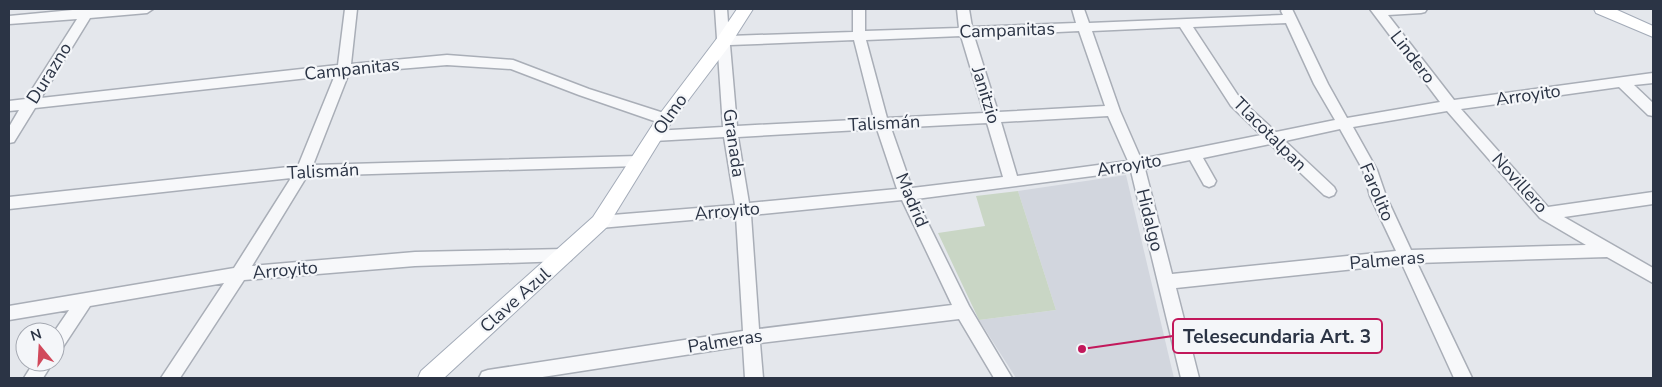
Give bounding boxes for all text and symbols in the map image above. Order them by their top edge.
street label: Campanitas [959,16,1055,44]
street label: Lindero [1385,26,1441,88]
street label: Durazno [21,38,77,108]
street label: Campanitas [303,52,401,86]
street label: Janitzio [966,63,1006,127]
street label: Arroyito [1494,79,1562,111]
street label: Olmo [647,89,693,139]
street label: Tlacotalpan [1228,92,1312,176]
street label: Granada [717,107,751,179]
street label: Talismán [847,109,921,137]
street label: Arroyito [1095,148,1163,182]
street label: Novillero [1487,148,1553,218]
street label: Talismán [286,157,360,185]
street label: Farolito [1354,159,1400,225]
street label: Madrid [890,169,934,231]
street label: Hidalgo [1131,186,1169,254]
street label: Arroyito [693,196,761,226]
street label: Palmeras [1348,245,1426,275]
street label: Arroyito [251,255,319,285]
street label: Clave Azul [475,261,556,338]
callout: Telesecundaria Art. 3 [1173,319,1382,353]
north arrow [15,322,65,372]
street label: Palmeras [686,323,764,359]
text: N [28,324,44,346]
text: Telesecundaria Art. 3 [1183,324,1371,350]

